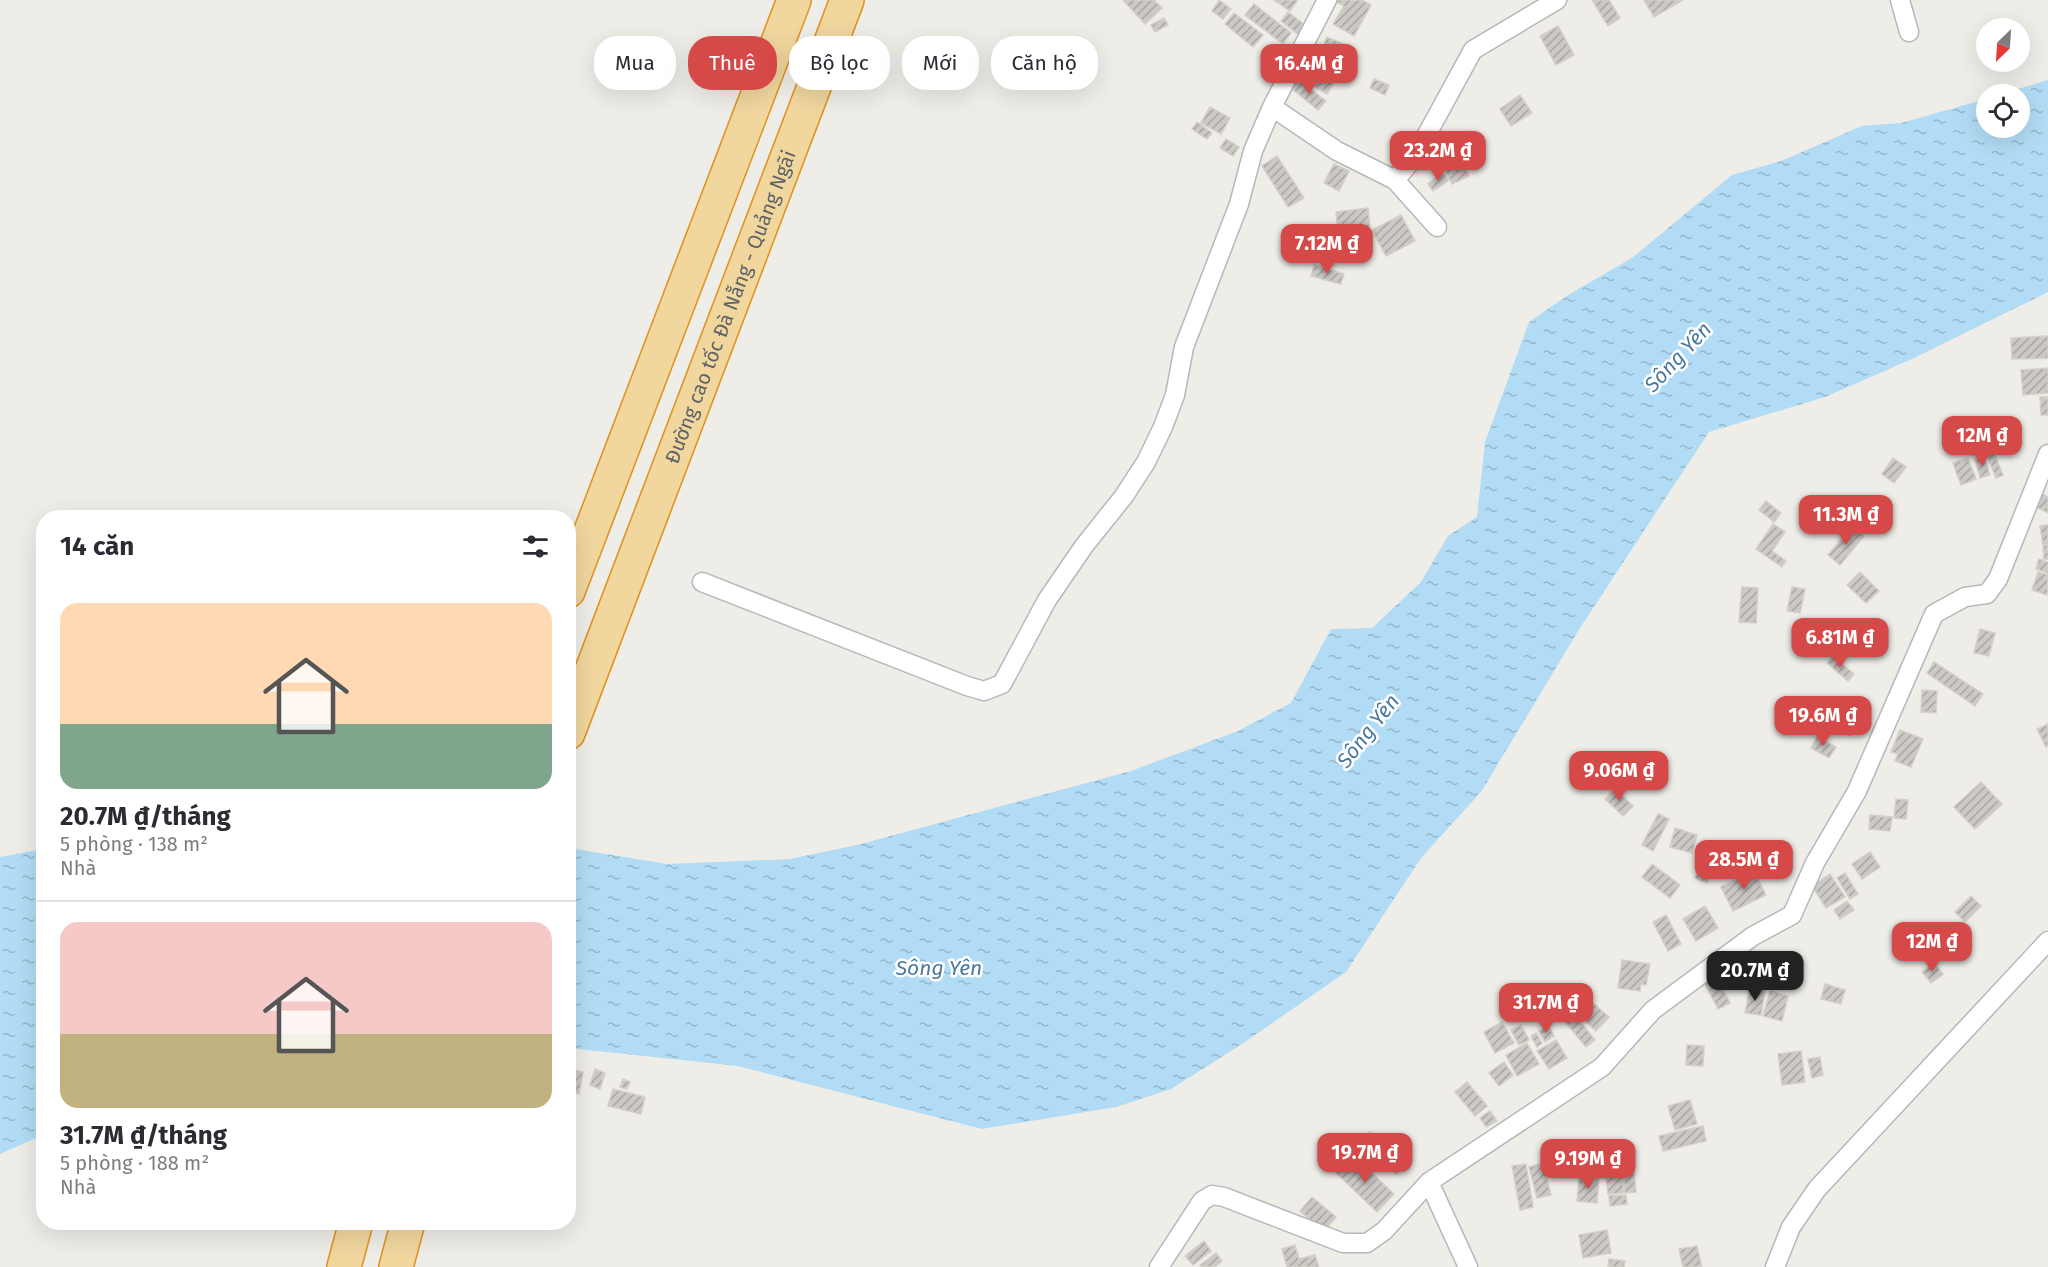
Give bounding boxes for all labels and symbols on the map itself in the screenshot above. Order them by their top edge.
north arrow [1976,18,2030,72]
pin: 16.4M ₫ [1254,44,1364,95]
pin: 23.2M ₫ [1383,131,1493,182]
street label: Đường cao tốc Đà Nẵng - Quảng Ngãi [660,147,801,467]
pin: 7.12M ₫ [1272,224,1382,275]
water label: Sông Yên [1638,317,1717,398]
pin: 12M ₫ [1940,416,2024,467]
pin: 11.3M ₫ [1791,495,1901,546]
pin: 6.81M ₫ [1785,618,1895,669]
water label: Sông Yên [1331,689,1405,774]
pin: 19.6M ₫ [1768,696,1878,747]
pin: 9.06M ₫ [1564,751,1674,802]
pin: 28.5M ₫ [1689,840,1799,891]
pin: 12M ₫ [1890,922,1974,973]
pin: 20.7M ₫ [1700,951,1810,1002]
water label: Sông Yên [895,955,982,981]
pin: 31.7M ₫ [1491,983,1601,1034]
pin: 19.7M ₫ [1310,1133,1420,1184]
pin: 9.19M ₫ [1533,1139,1643,1190]

